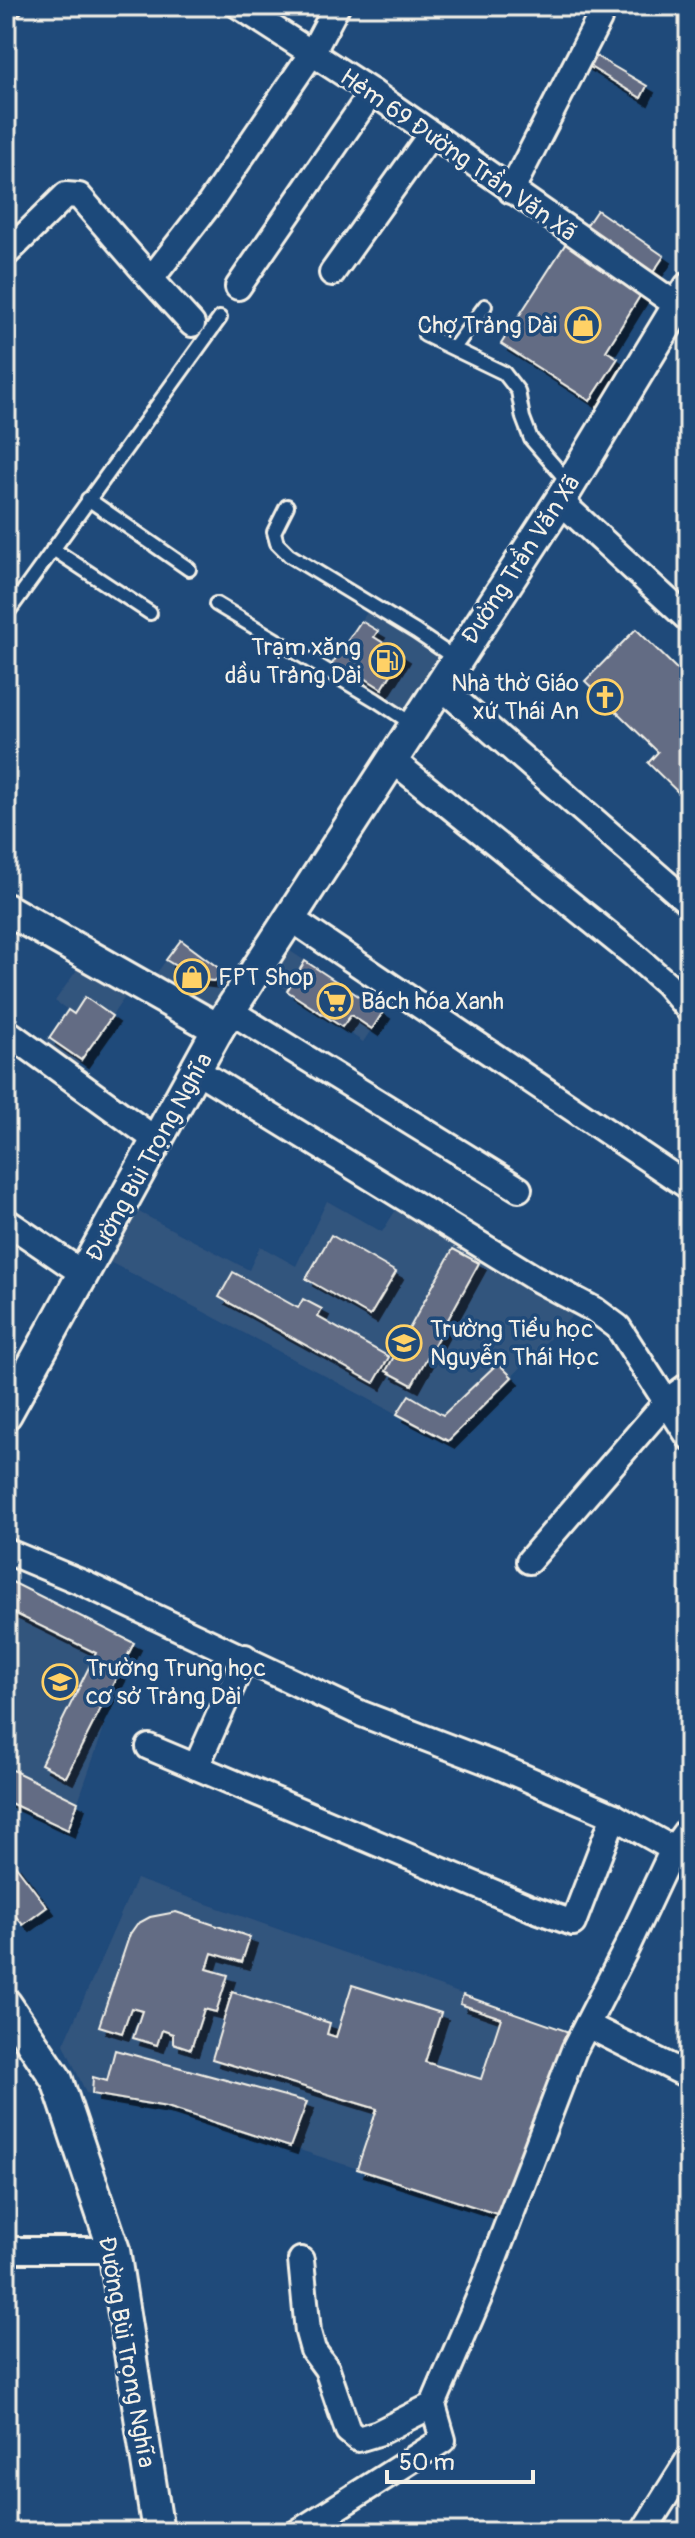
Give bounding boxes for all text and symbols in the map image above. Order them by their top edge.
street label: Hẻm 69 Đường Trần Văn Xã [335,62,583,248]
shop icon: Chợ Trảng Dài [564,306,602,344]
place label: Chợ Trảng Dài [417,311,557,340]
street label: Đường Trần Văn Xã [456,469,587,650]
place label: Trạm xăng dầu Trảng Dài [225,633,361,690]
fuel station icon: Trạm xăng dầu Trảng Dài [368,642,406,680]
place label: Nhà thờ Giáo xứ Thái An [451,669,579,726]
church icon: Nhà thờ Giáo xứ Thái An [586,678,624,716]
shop icon: FPT Shop [173,958,211,996]
place label: FPT Shop [218,963,314,992]
supermarket icon: Bách hóa Xanh [316,982,354,1020]
place label: Bách hóa Xanh [361,987,504,1016]
street label: Đường Bùi Trọng Nghĩa [80,1048,219,1267]
place label: Trường Tiểu học Nguyễn Thái Học [430,1315,599,1372]
school or university icon: Trường Tiểu học Nguyễn Thái Học [385,1324,423,1362]
place label: Trường Trung học cơ sở Trảng Dài [86,1654,266,1711]
school or university icon: Trường Trung học cơ sở Trảng Dài [41,1663,79,1701]
street label: Đường Bùi Trọng Nghĩa [92,2234,161,2470]
scale bar [387,2434,533,2484]
text: 50 m [399,2448,455,2477]

